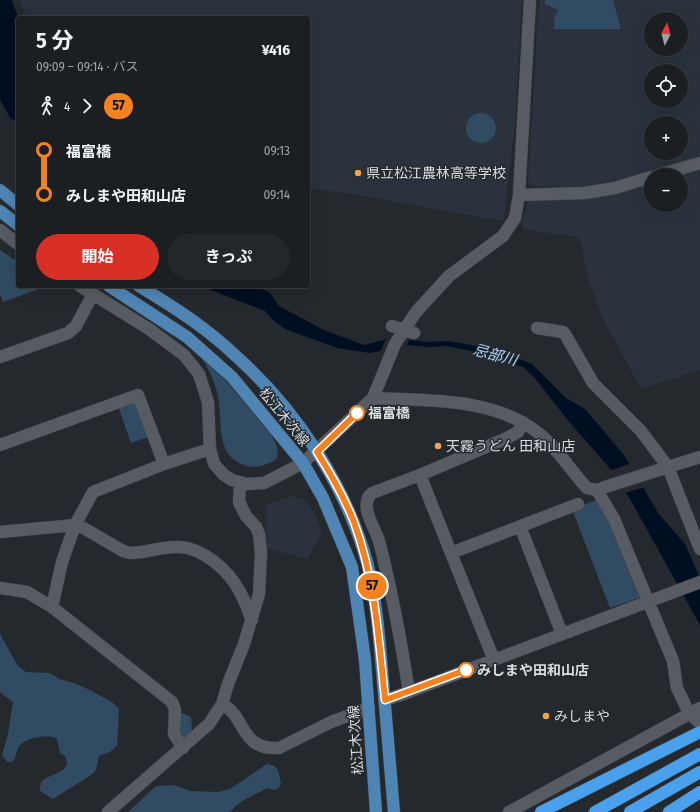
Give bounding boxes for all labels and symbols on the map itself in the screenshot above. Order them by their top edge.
north arrow [644,12,688,56]
place label: 県立松江農林高等学校 [366,165,506,182]
marker: 県立松江農林高等学校 [353,168,363,178]
water label: 忌部川 [471,340,521,370]
street label: 松江木次線 [255,384,313,450]
marker: 福富橋 [349,405,365,421]
place label: 福富橋 [368,405,410,422]
place label: 天霧うどん 田和山店 [446,438,575,455]
marker: 天霧うどん 田和山店 [433,441,443,451]
line badge: 57 [354,573,390,599]
marker: みしまや田和山店 [458,662,474,678]
place label: みしまや田和山店 [477,662,589,679]
street label: 松江木次線 [345,704,367,776]
place label: みしまや [554,708,610,725]
marker: みしまや [541,711,551,721]

